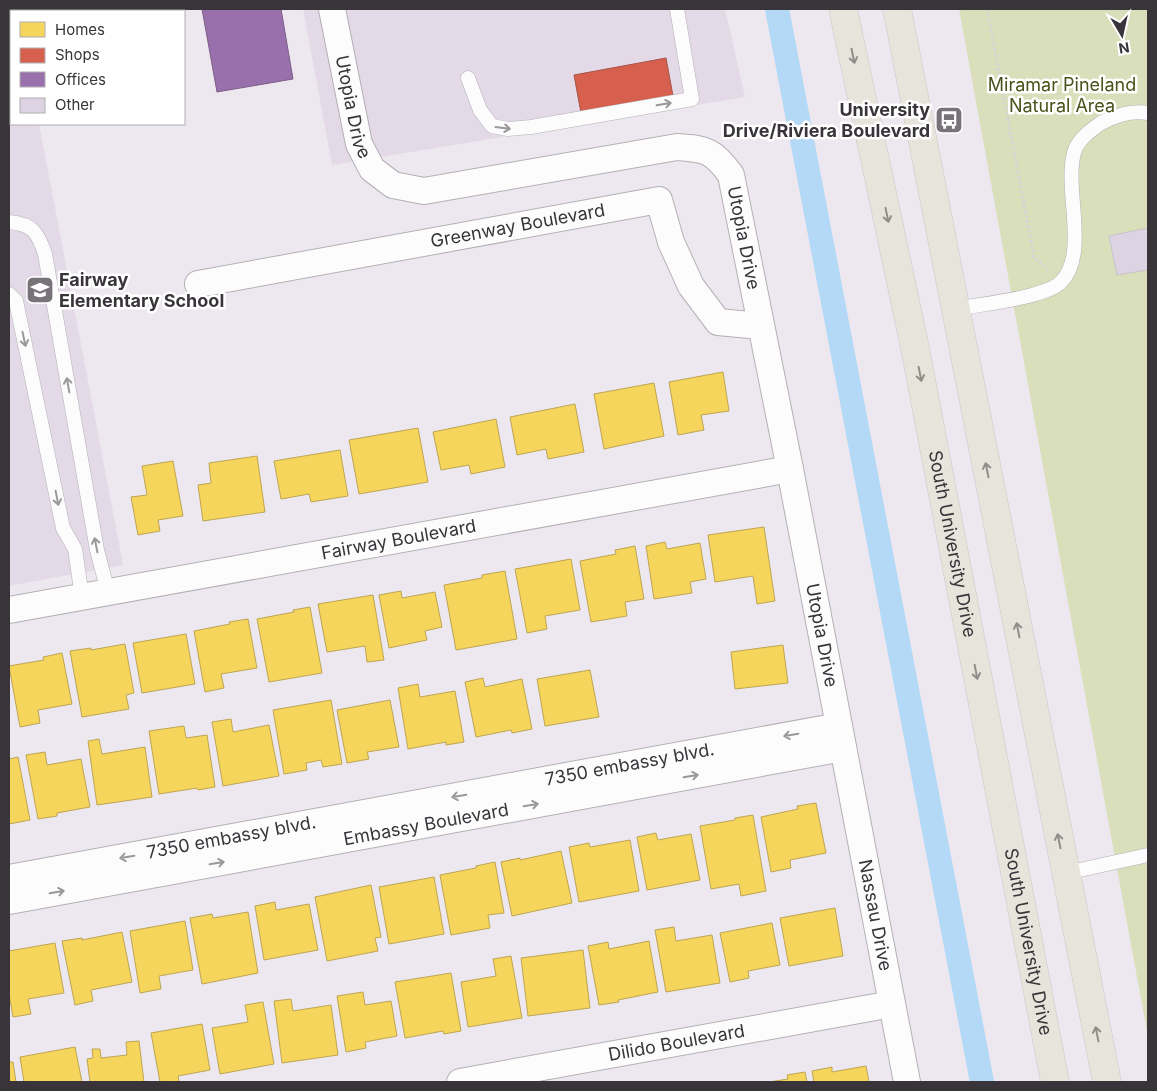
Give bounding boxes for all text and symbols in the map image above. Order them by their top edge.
legend [10,10,185,125]
north arrow [1097,10,1147,60]
text: Homes [55,20,105,39]
text: N [1118,39,1131,58]
text: Shops [55,45,100,64]
one-way arrow [849,48,858,64]
street label: Utopia Drive [331,53,376,162]
text: Offices [55,70,106,89]
park label: Miramar Pineland Natural Area [988,74,1136,116]
text: Other [55,95,95,114]
one-way arrow [655,99,671,109]
place label: University Drive/Riviera Boulevard [723,99,930,141]
bus stop icon: University Drive/Riviera Boulevard [934,105,964,135]
one-way arrow [495,123,511,133]
street label: Utopia Drive [723,184,765,291]
street label: Greenway Boulevard [429,199,606,251]
one-way arrow [882,207,892,223]
place label: Fairway Elementary School [59,269,224,311]
school or university icon: Fairway Elementary School [25,275,55,305]
one-way arrow [20,330,30,346]
one-way arrow [915,366,925,382]
one-way arrow [63,377,73,393]
street label: South University Drive [925,448,981,639]
one-way arrow [982,462,991,478]
one-way arrow [52,490,62,506]
street label: Fairway Boulevard [320,515,478,563]
one-way arrow [91,537,101,553]
street label: Utopia Drive [802,582,842,689]
one-way arrow [1013,622,1023,638]
one-way arrow [972,663,982,679]
one-way arrow [783,730,799,740]
street label: 7350 embassy blvd. [543,738,716,790]
one-way arrow [683,770,699,780]
one-way arrow [451,791,467,801]
street label: Embassy Boulevard [342,799,510,849]
one-way arrow [523,800,539,809]
street label: 7350 embassy blvd. [145,811,318,863]
one-way arrow [1054,833,1064,849]
street label: South University Drive [1001,846,1057,1037]
one-way arrow [119,852,135,862]
one-way arrow [208,857,224,867]
street label: Nassau Drive [855,858,897,973]
one-way arrow [48,887,64,897]
street label: Dilido Boulevard [606,1020,746,1065]
one-way arrow [1092,1027,1102,1043]

